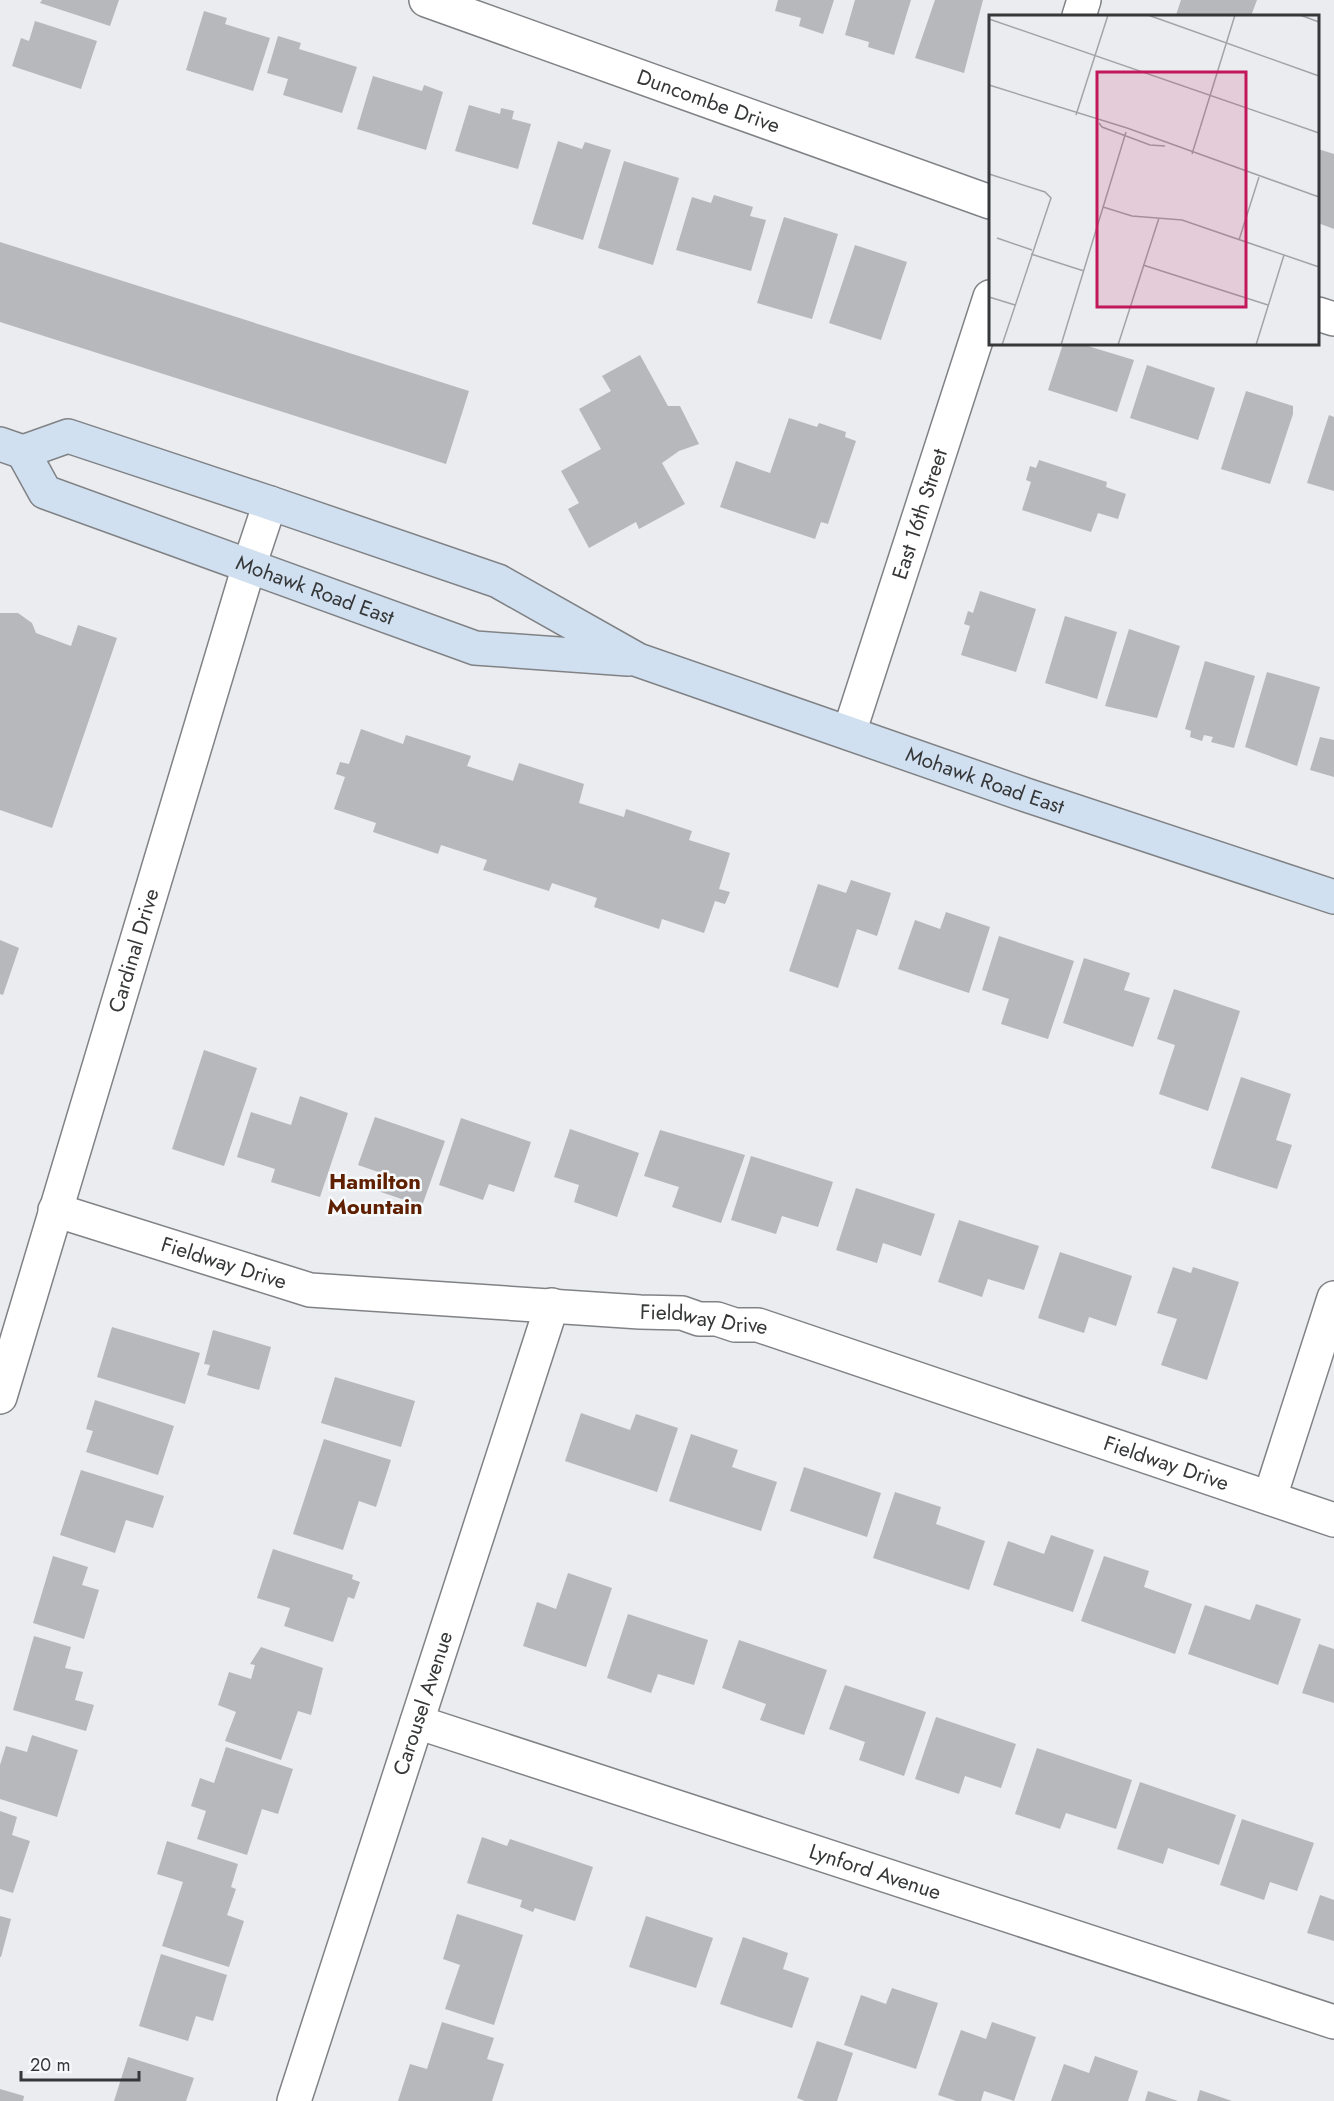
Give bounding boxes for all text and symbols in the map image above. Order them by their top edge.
inset map [989,15,1319,345]
street label: Duncombe Drive [633,62,784,141]
street label: East 16th Street [885,445,955,583]
street label: Mohawk Road East [232,548,398,632]
street label: Mohawk Road East [902,739,1068,822]
street label: Cardinal Drive [101,885,167,1016]
district label: Hamilton Mountain [327,1165,423,1222]
street label: Fieldway Drive [157,1229,291,1297]
street label: Fieldway Drive [640,1297,773,1342]
street label: Fieldway Drive [1100,1428,1233,1498]
street label: Carousel Avenue [386,1627,460,1779]
street label: Lynford Avenue [805,1836,945,1908]
scale bar [21,2044,140,2082]
text: 20 m [30,2052,70,2078]

